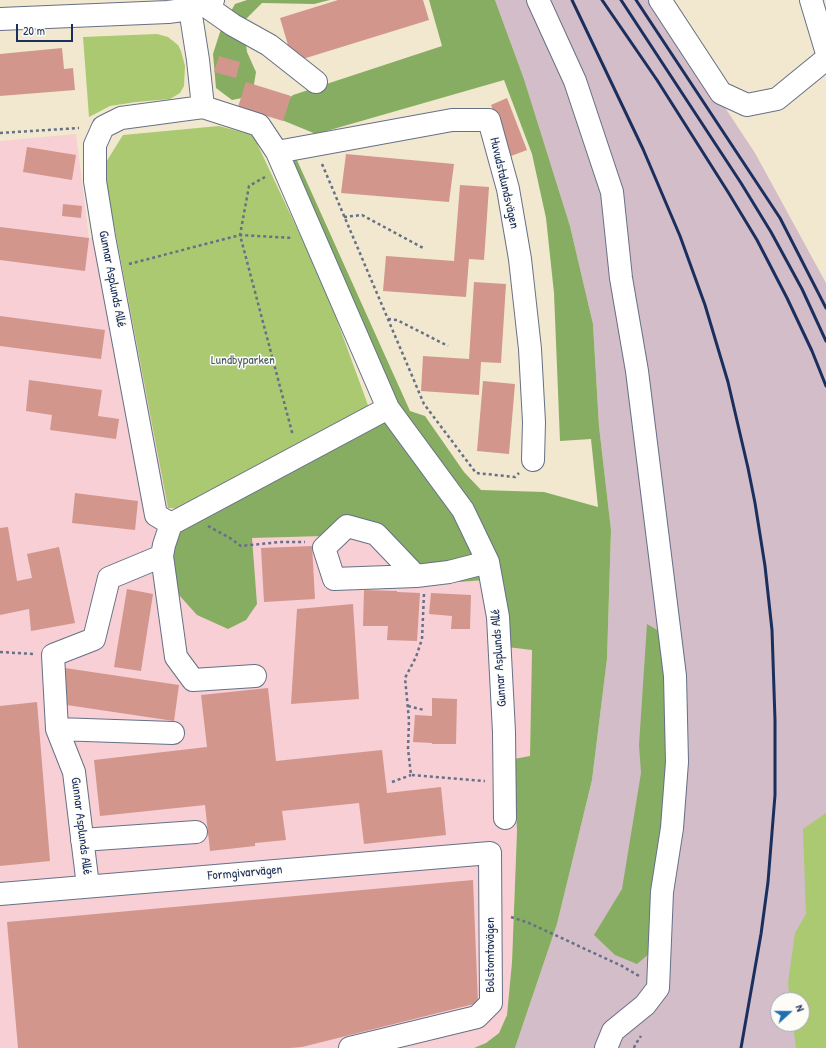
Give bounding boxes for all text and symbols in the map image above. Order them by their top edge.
scale bar [18,16,75,42]
text: 20 m [23,22,45,39]
street label: Huvudstalundsvägen [486,136,522,230]
street label: Gunnar Asplunds Allé [95,229,129,329]
park label: Lundbyparken [211,353,275,369]
street label: Gunnar Asplunds Allé [488,609,510,707]
street label: Gunnar Asplunds Allé [67,776,95,876]
street label: Formgivarvägen [207,862,283,884]
street label: Bolstomtavägen [483,917,499,993]
north arrow [770,992,810,1032]
text: N [793,1003,808,1013]

